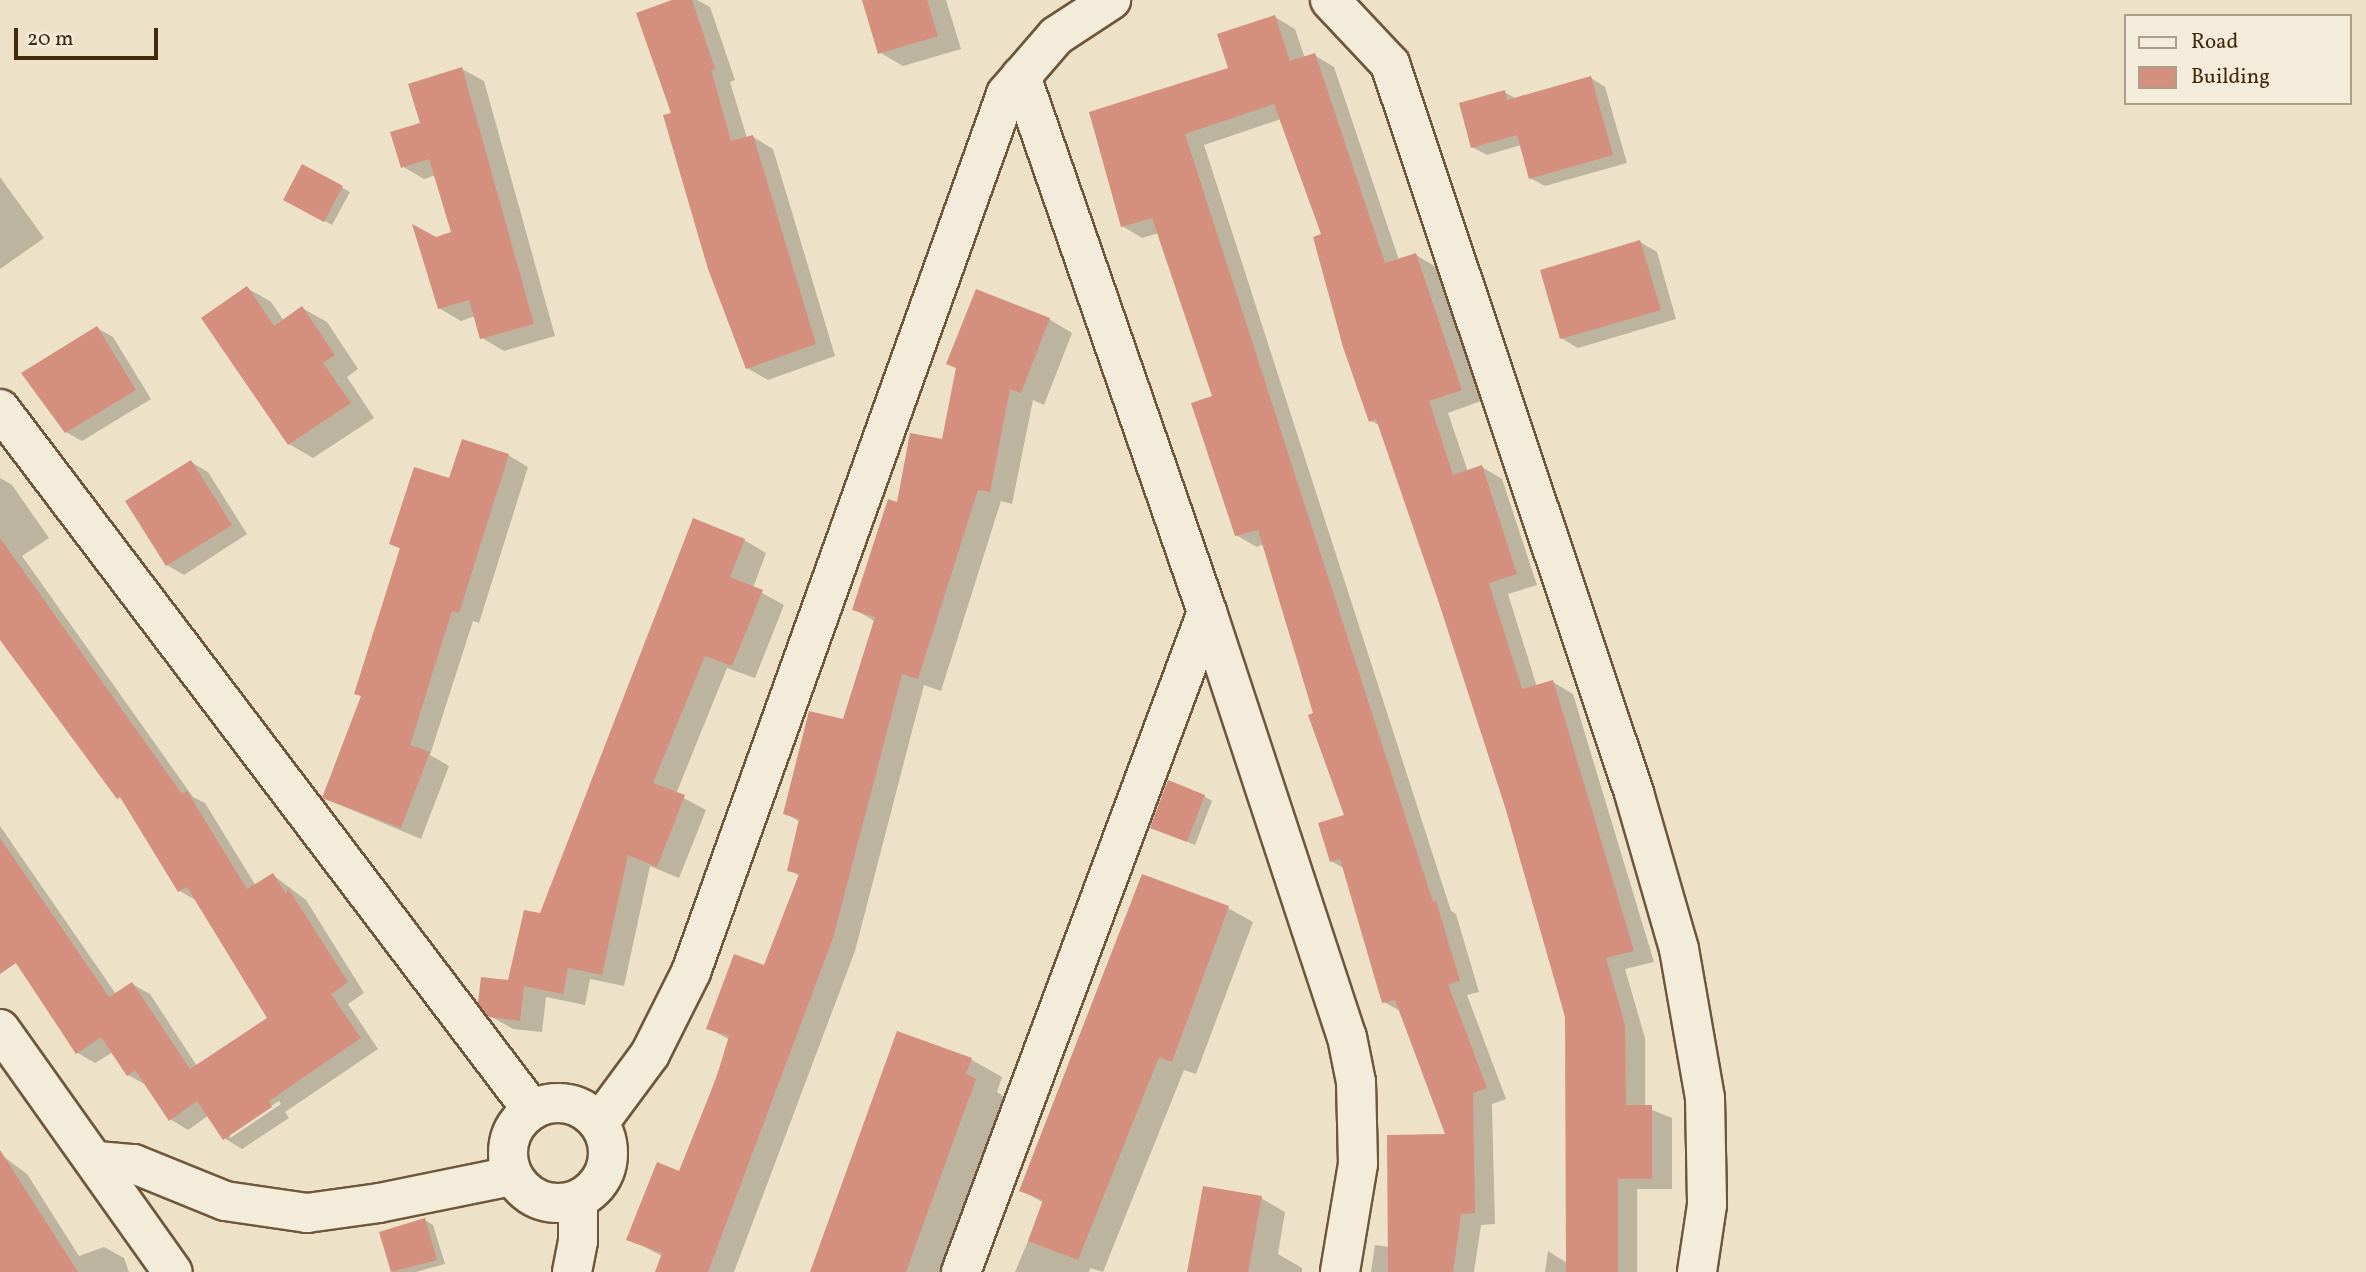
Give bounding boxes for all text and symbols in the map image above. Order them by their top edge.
scale bar [18,14,161,58]
legend [2124,14,2352,105]
text: 20 m [27,25,73,54]
text: Road [2191,28,2238,57]
text: Building [2191,63,2270,92]

